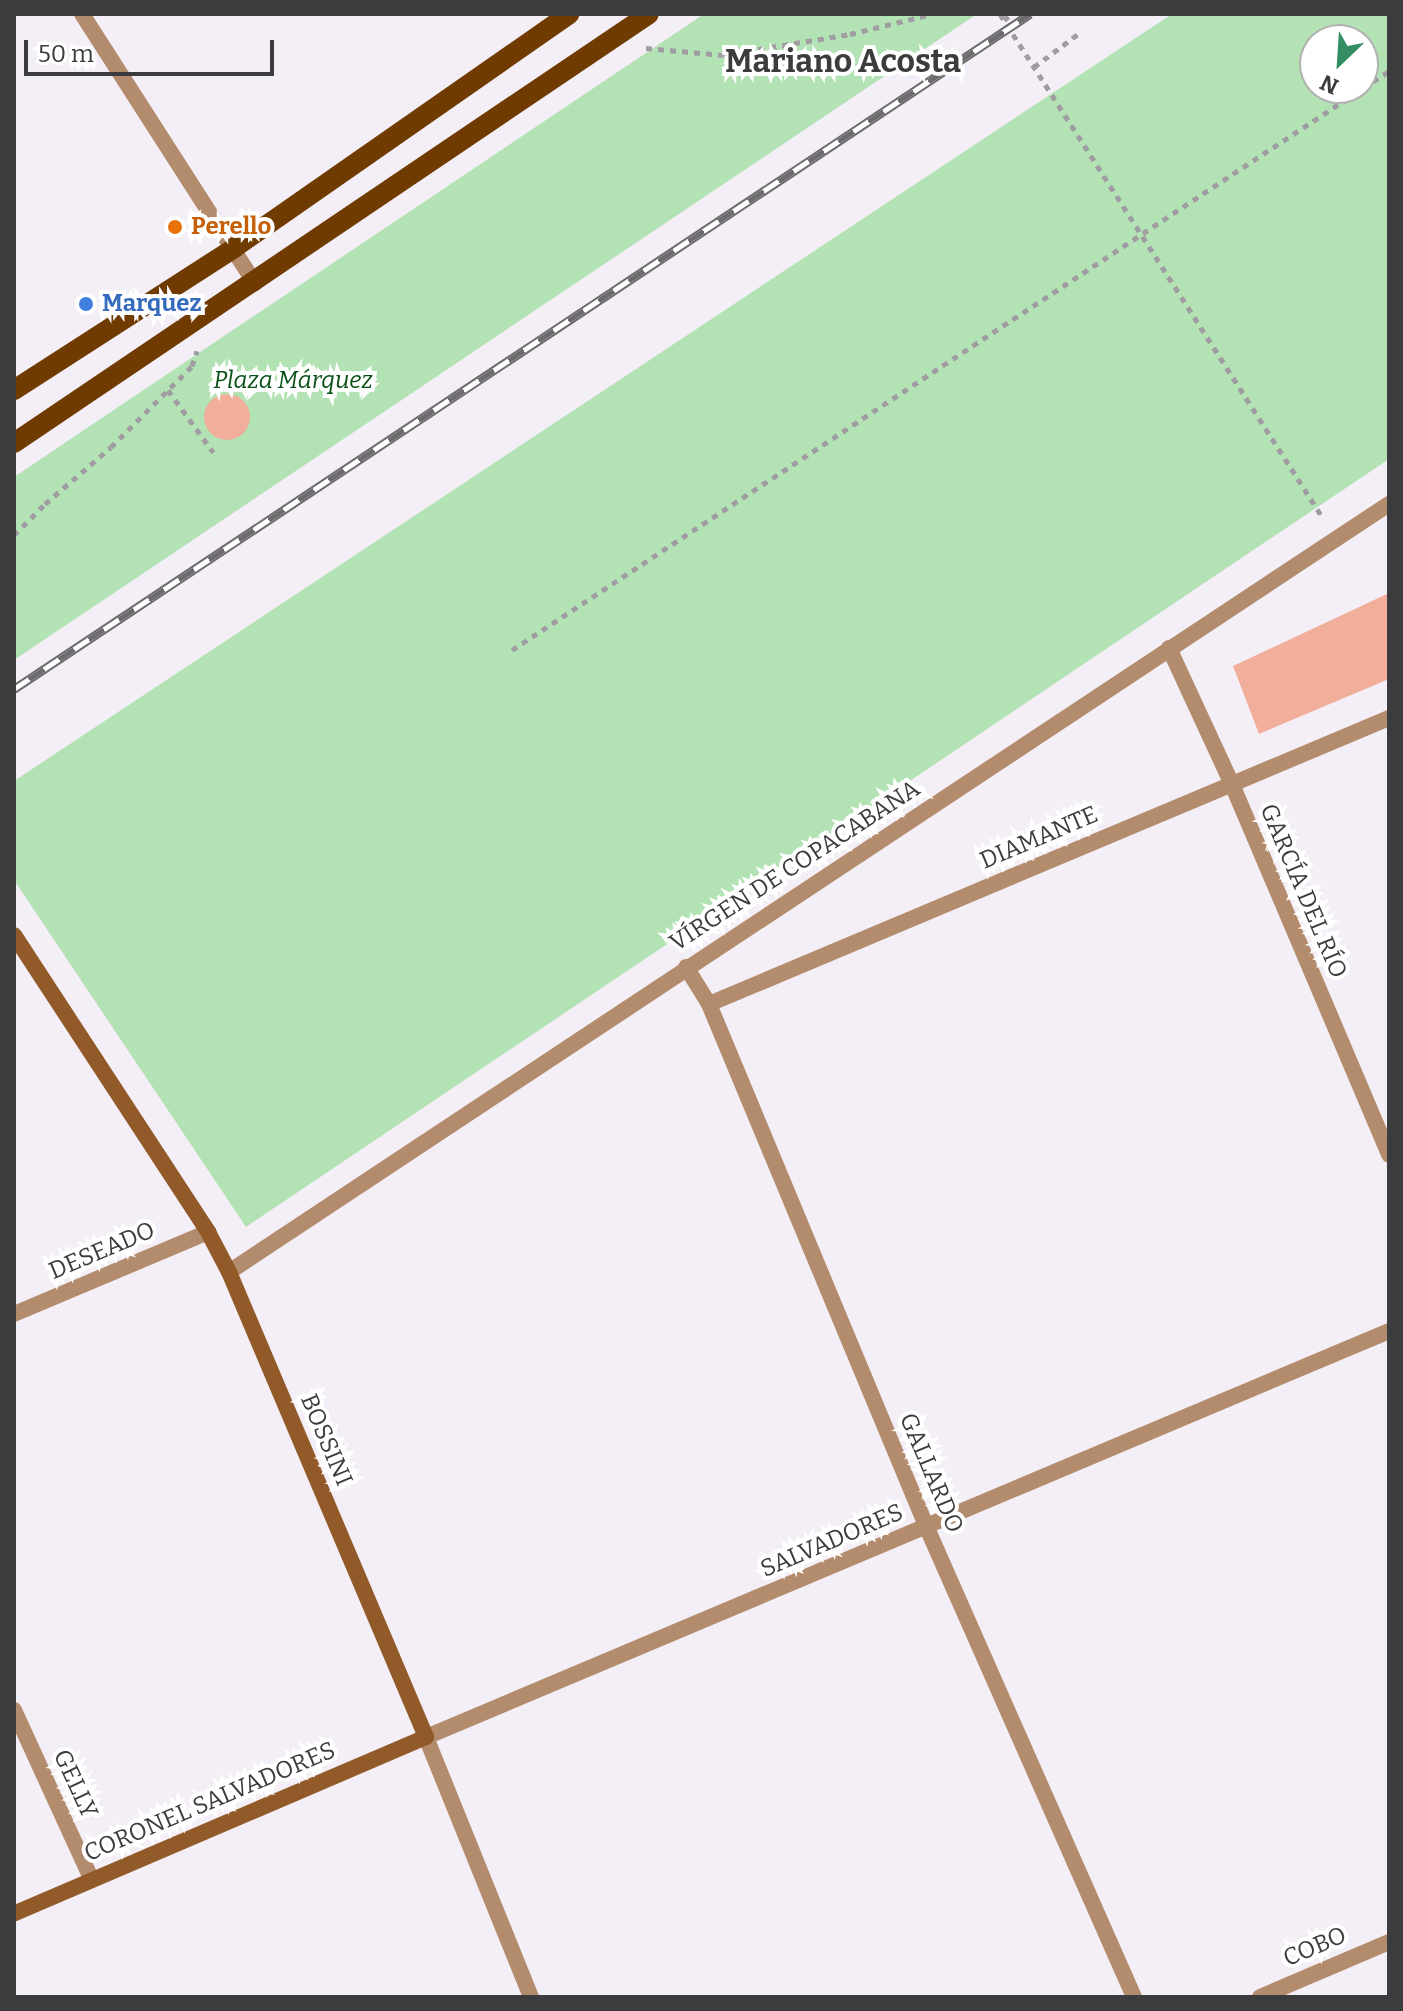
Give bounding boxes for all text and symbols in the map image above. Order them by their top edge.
scale bar [28,24,278,74]
north arrow [1299,24,1379,104]
text: 50 m [38,40,94,68]
district label: Mariano Acosta [725,42,961,80]
text: N [1316,69,1343,100]
place label: Perello [191,213,271,241]
marker: Perello [166,218,184,236]
place label: Marquez [102,290,202,318]
marker: Marquez [77,295,95,313]
park label: Plaza Márquez [213,367,373,395]
street label: VÍRGEN DE COPACABANA [665,774,925,958]
street label: DIAMANTE [976,800,1102,876]
street label: GARCÍA DEL RÍO [1253,800,1353,982]
street label: DESEADO [45,1216,159,1286]
street label: BOSSINI [294,1390,358,1490]
street label: GALLARDO [893,1409,969,1537]
street label: SALVADORES [756,1498,908,1584]
street label: CORONEL SALVADORES [80,1736,340,1868]
street label: GELLY [47,1745,103,1823]
street label: COBO [1279,1921,1351,1973]

